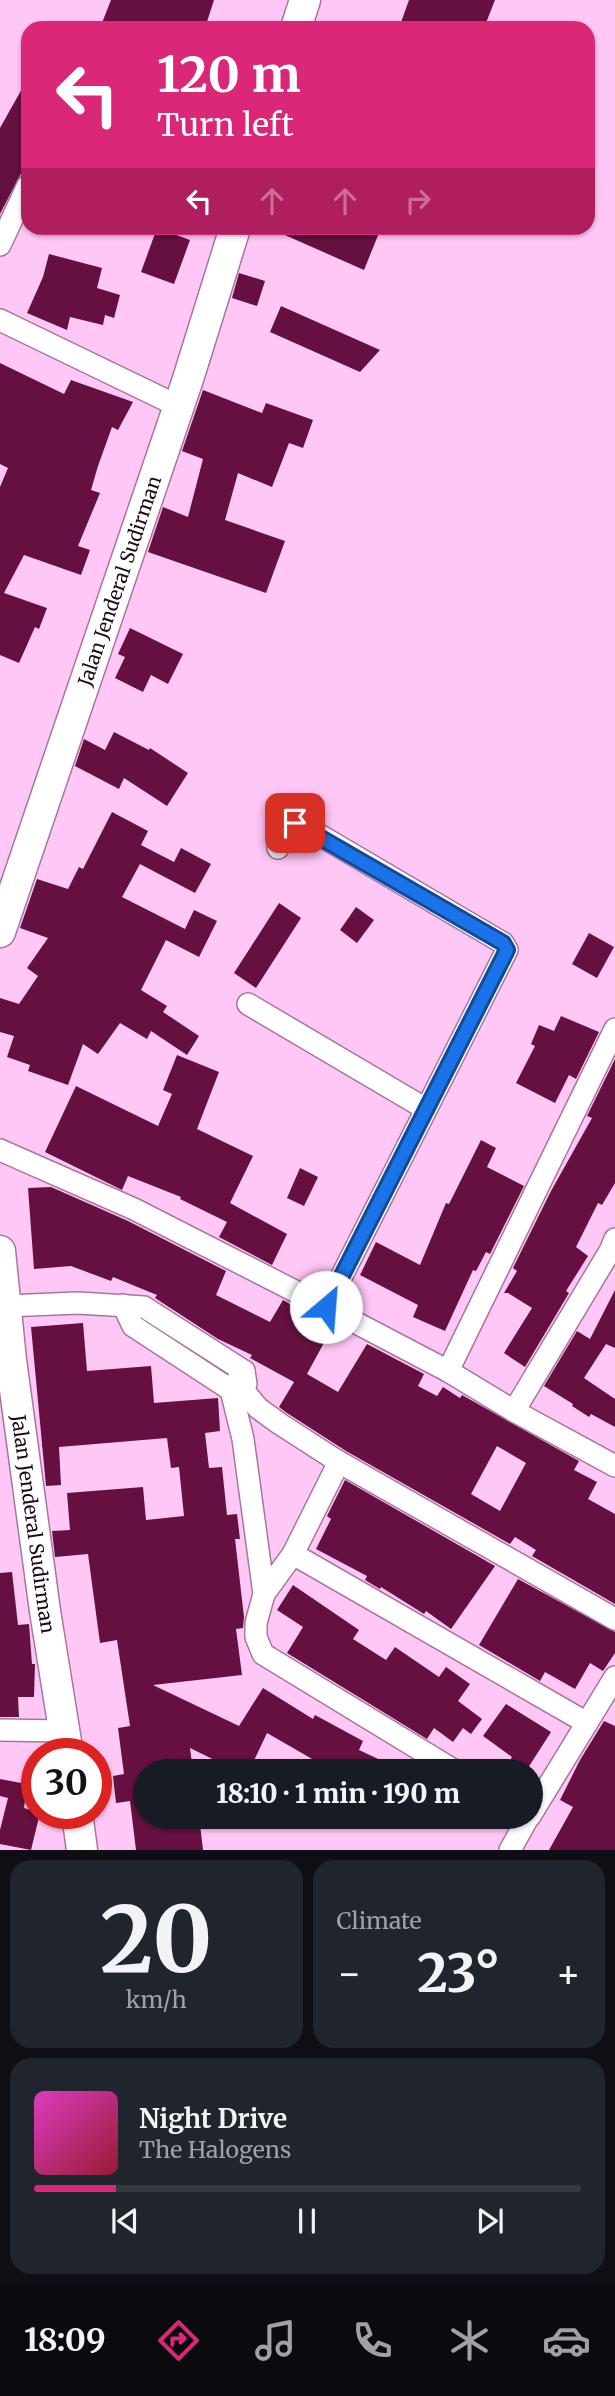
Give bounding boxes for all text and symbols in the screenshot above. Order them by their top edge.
text: 120 m [157,44,301,105]
icon: left [42,49,133,140]
text: Turn left [157,105,294,145]
icon: left [180,182,218,220]
icon: ahead [253,182,291,220]
icon: ahead [326,182,364,220]
icon: right [399,182,437,220]
street label: Jalan Jenderal Sudirman [72,472,166,690]
pin [265,793,325,853]
icon: arrive [276,804,314,842]
position arrow [289,1270,363,1344]
street label: Jalan Jenderal Sudirman [6,1412,60,1635]
speed limit sign: 30 [21,1738,112,1829]
text: 18:10 · 1 min · 190 m [216,1777,460,1810]
text: 20 [100,1882,213,1997]
text: Climate [337,1906,422,1935]
text: 23° [417,1941,500,2006]
text: − [337,1950,362,1997]
text: + [556,1950,581,1997]
text: km/h [126,1985,187,2014]
text: Night Drive [139,2102,287,2135]
text: The Halogens [139,2135,291,2164]
icon: previous [106,2202,144,2240]
icon: pause [288,2202,326,2240]
icon: next [471,2202,509,2240]
icon: directions [154,2316,203,2365]
icon: music [251,2316,300,2365]
icon: phone [348,2316,397,2365]
icon: climate [445,2316,494,2365]
icon: car [542,2316,591,2365]
text: 18:09 [24,2320,106,2360]

